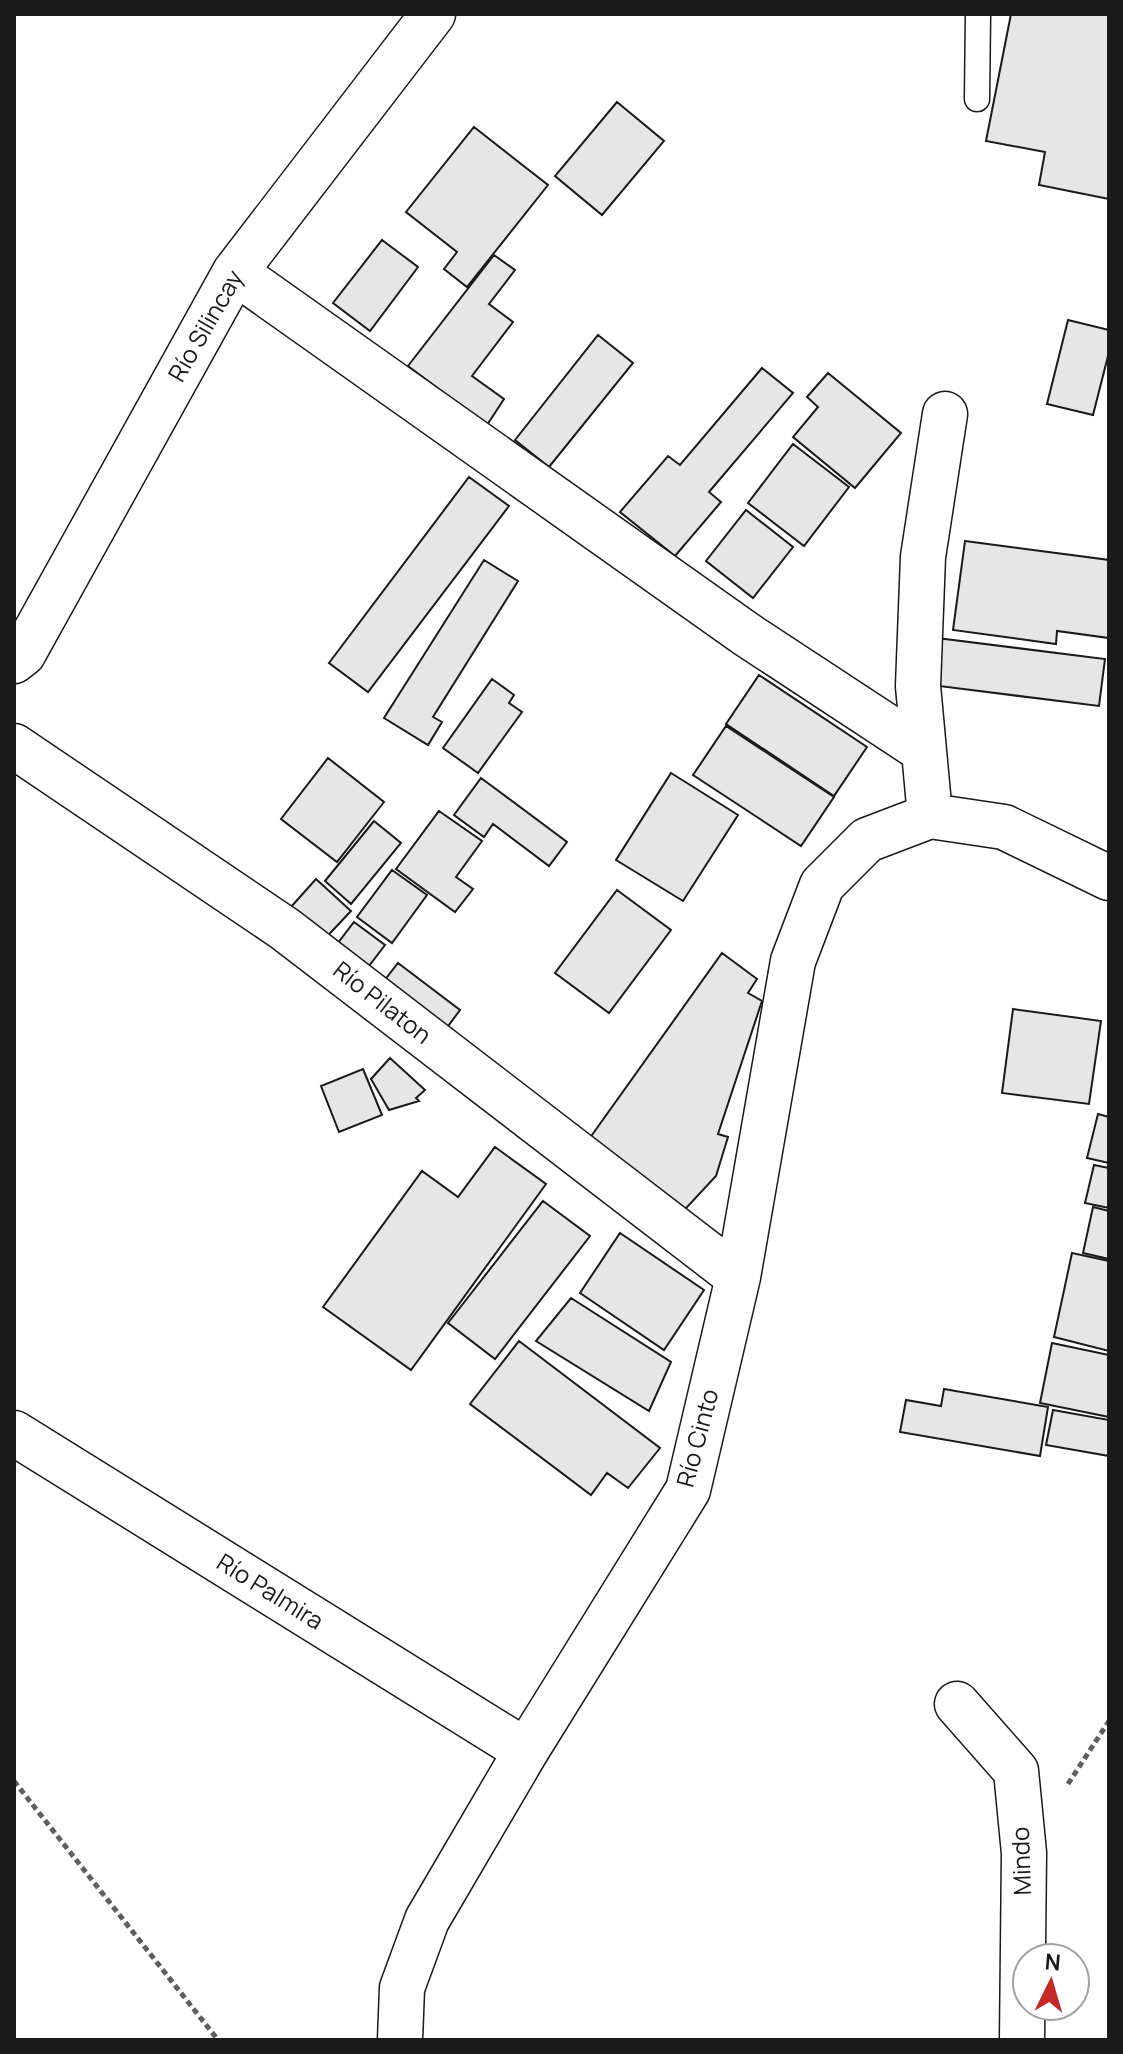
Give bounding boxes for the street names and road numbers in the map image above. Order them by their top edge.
street label: Río Silincay [159,263,250,387]
street label: Río Pilaton [327,953,439,1051]
street label: Río Cinto [668,1385,725,1490]
street label: Río Palmira [211,1545,330,1637]
street label: Mindo [1003,1826,1038,1896]

